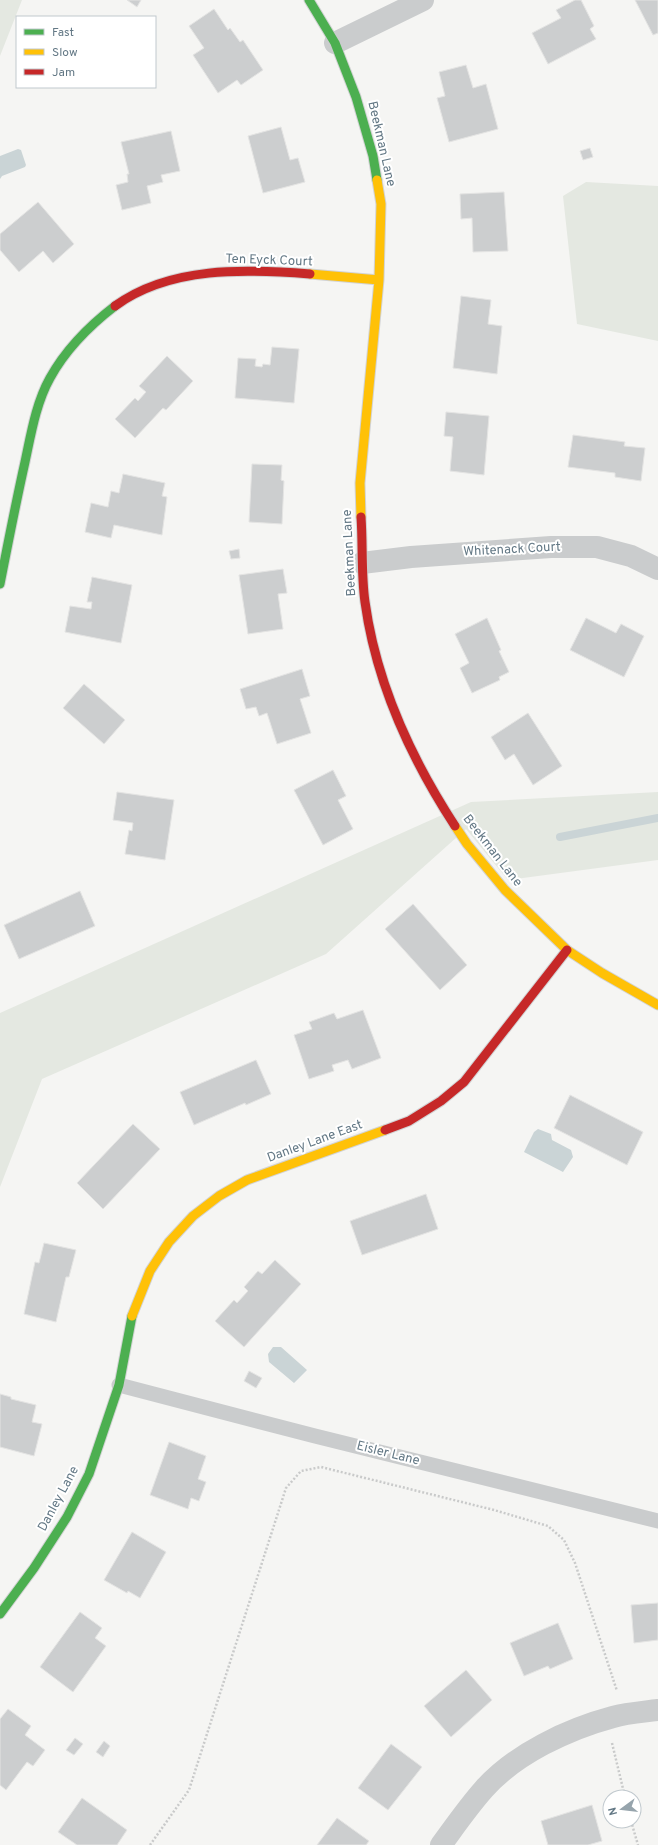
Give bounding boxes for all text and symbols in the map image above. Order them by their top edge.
legend [16,16,156,88]
text: Fast [52,25,74,41]
text: Slow [52,45,78,61]
text: Jam [52,65,75,81]
street label: Beekman Lane [363,100,399,188]
street label: Ten Eyck Court [225,251,313,271]
street label: Beekman Lane [340,509,360,597]
street label: Whitenack Court [463,539,561,561]
street label: Beekman Lane [459,812,525,890]
street label: Danley Lane East [265,1117,365,1167]
street label: Eisler Lane [355,1438,421,1470]
street label: Danley Lane [35,1464,83,1534]
north arrow [602,1789,642,1829]
text: N [606,1806,621,1817]

